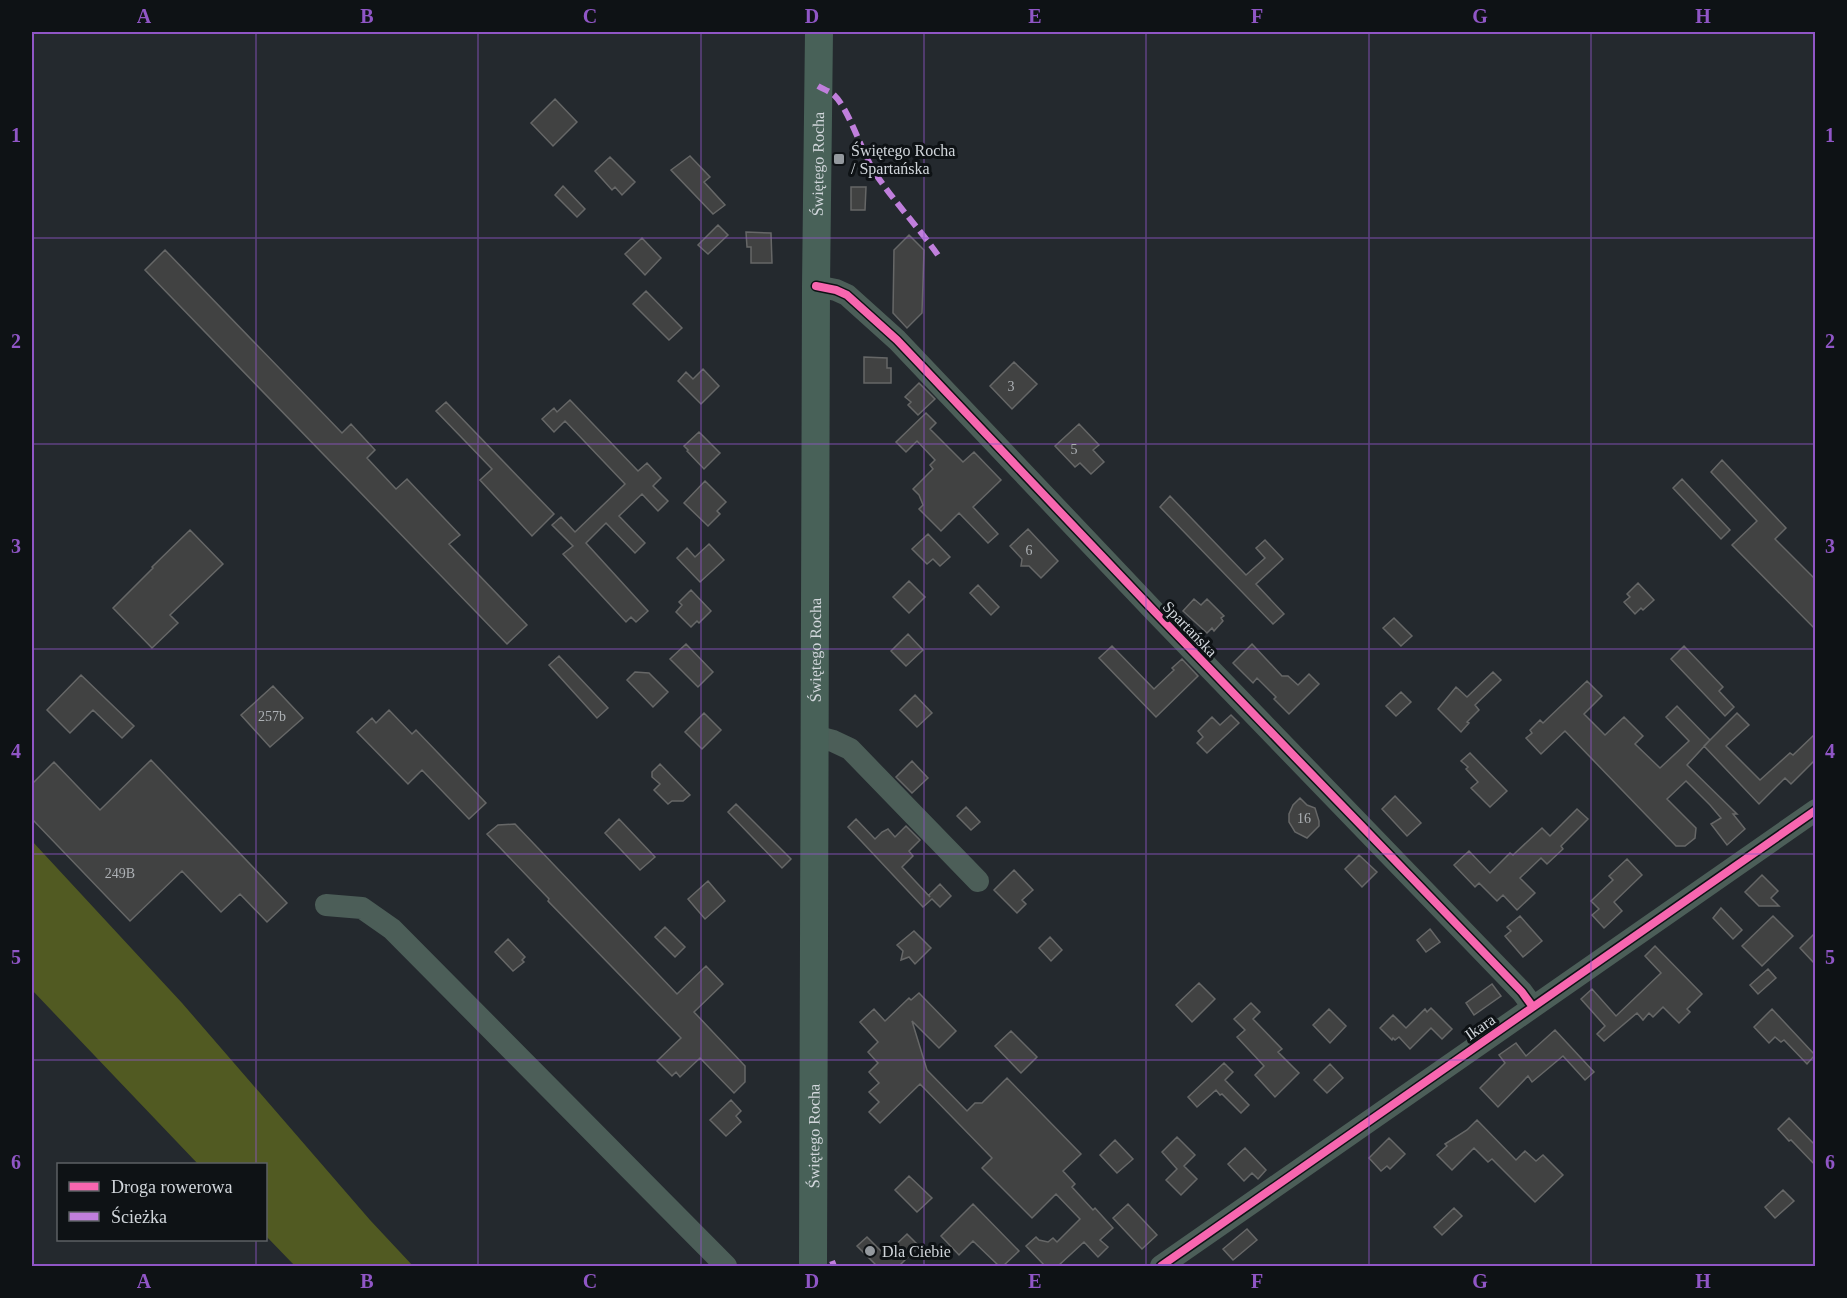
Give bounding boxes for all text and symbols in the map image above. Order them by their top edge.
text: A [137,5,152,27]
text: B [360,5,374,27]
text: C [583,5,597,27]
text: D [805,5,819,27]
text: E [1028,5,1042,27]
text: F [1251,5,1263,27]
text: G [1472,5,1488,27]
text: H [1695,5,1711,27]
street label: Świętego Rocha [807,112,827,216]
text: 1 [11,124,21,146]
text: 1 [1825,124,1835,146]
place label: Świętego Rocha / Spartańska [851,141,955,178]
marker: Świętego Rocha / Spartańska [832,152,846,166]
text: 2 [11,330,21,352]
text: 2 [1825,330,1835,352]
house number: 3 [1008,379,1015,394]
house number: 5 [1071,442,1078,457]
text: 3 [11,535,21,557]
text: 3 [1825,535,1835,557]
house number: 6 [1026,543,1033,558]
street label: Świętego Rocha [805,598,824,702]
street label: Spartańska [1159,598,1220,661]
house number: 257b [258,709,286,724]
text: 4 [11,740,21,762]
text: 4 [1825,740,1835,762]
house number: 16 [1297,811,1311,826]
house number: 249B [105,866,135,881]
text: 5 [11,946,21,968]
text: 5 [1825,946,1835,968]
street label: Ikara [1462,1011,1498,1043]
street label: Świętego Rocha [804,1084,823,1188]
text: 6 [11,1151,21,1173]
text: 6 [1825,1151,1835,1173]
legend [57,1163,267,1241]
text: Droga rowerowa [111,1177,232,1197]
text: Ścieżka [111,1206,167,1227]
place label: Dla Ciebie [882,1243,951,1260]
marker: Dla Ciebie [863,1244,877,1258]
text: A [137,1270,152,1292]
text: B [360,1270,374,1292]
text: C [583,1270,597,1292]
text: D [805,1270,819,1292]
text: E [1028,1270,1042,1292]
text: F [1251,1270,1263,1292]
text: G [1472,1270,1488,1292]
text: H [1695,1270,1711,1292]

